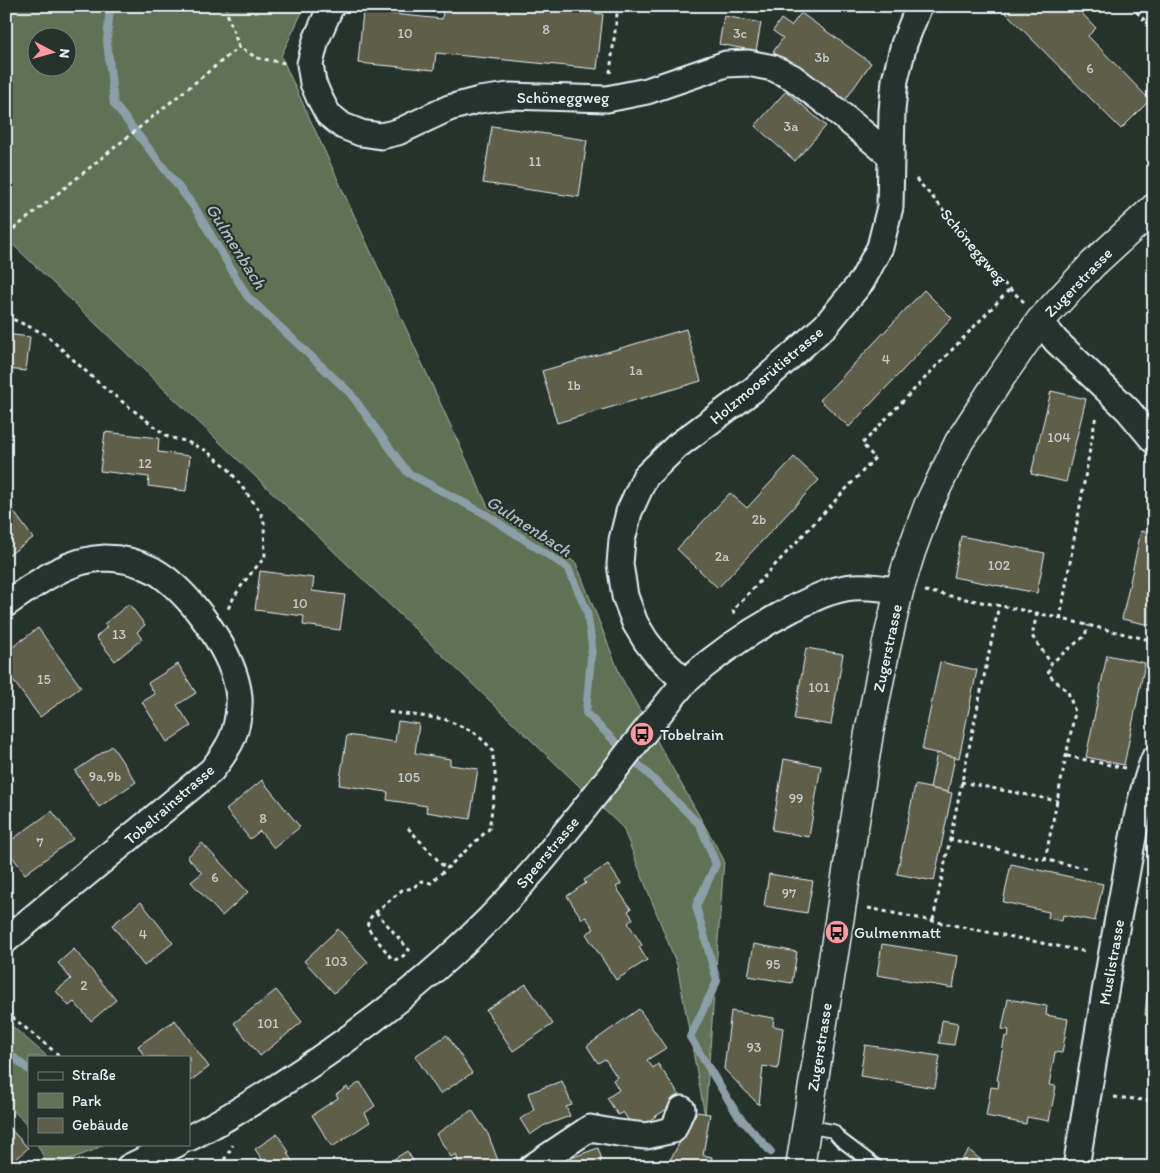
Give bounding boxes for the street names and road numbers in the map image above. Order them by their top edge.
street label: Schöneggweg [517,88,610,107]
street label: Schöneggweg [937,205,1011,289]
street label: Zugerstrasse [1041,244,1116,321]
street label: Holzmoosrütistrasse [706,322,827,428]
street label: Zugerstrasse [869,602,906,694]
street label: Tobelrainstrasse [120,760,218,849]
street label: Speerstrasse [512,812,583,892]
street label: Muslistrasse [1095,918,1128,1006]
street label: Zugerstrasse [803,1001,836,1093]

